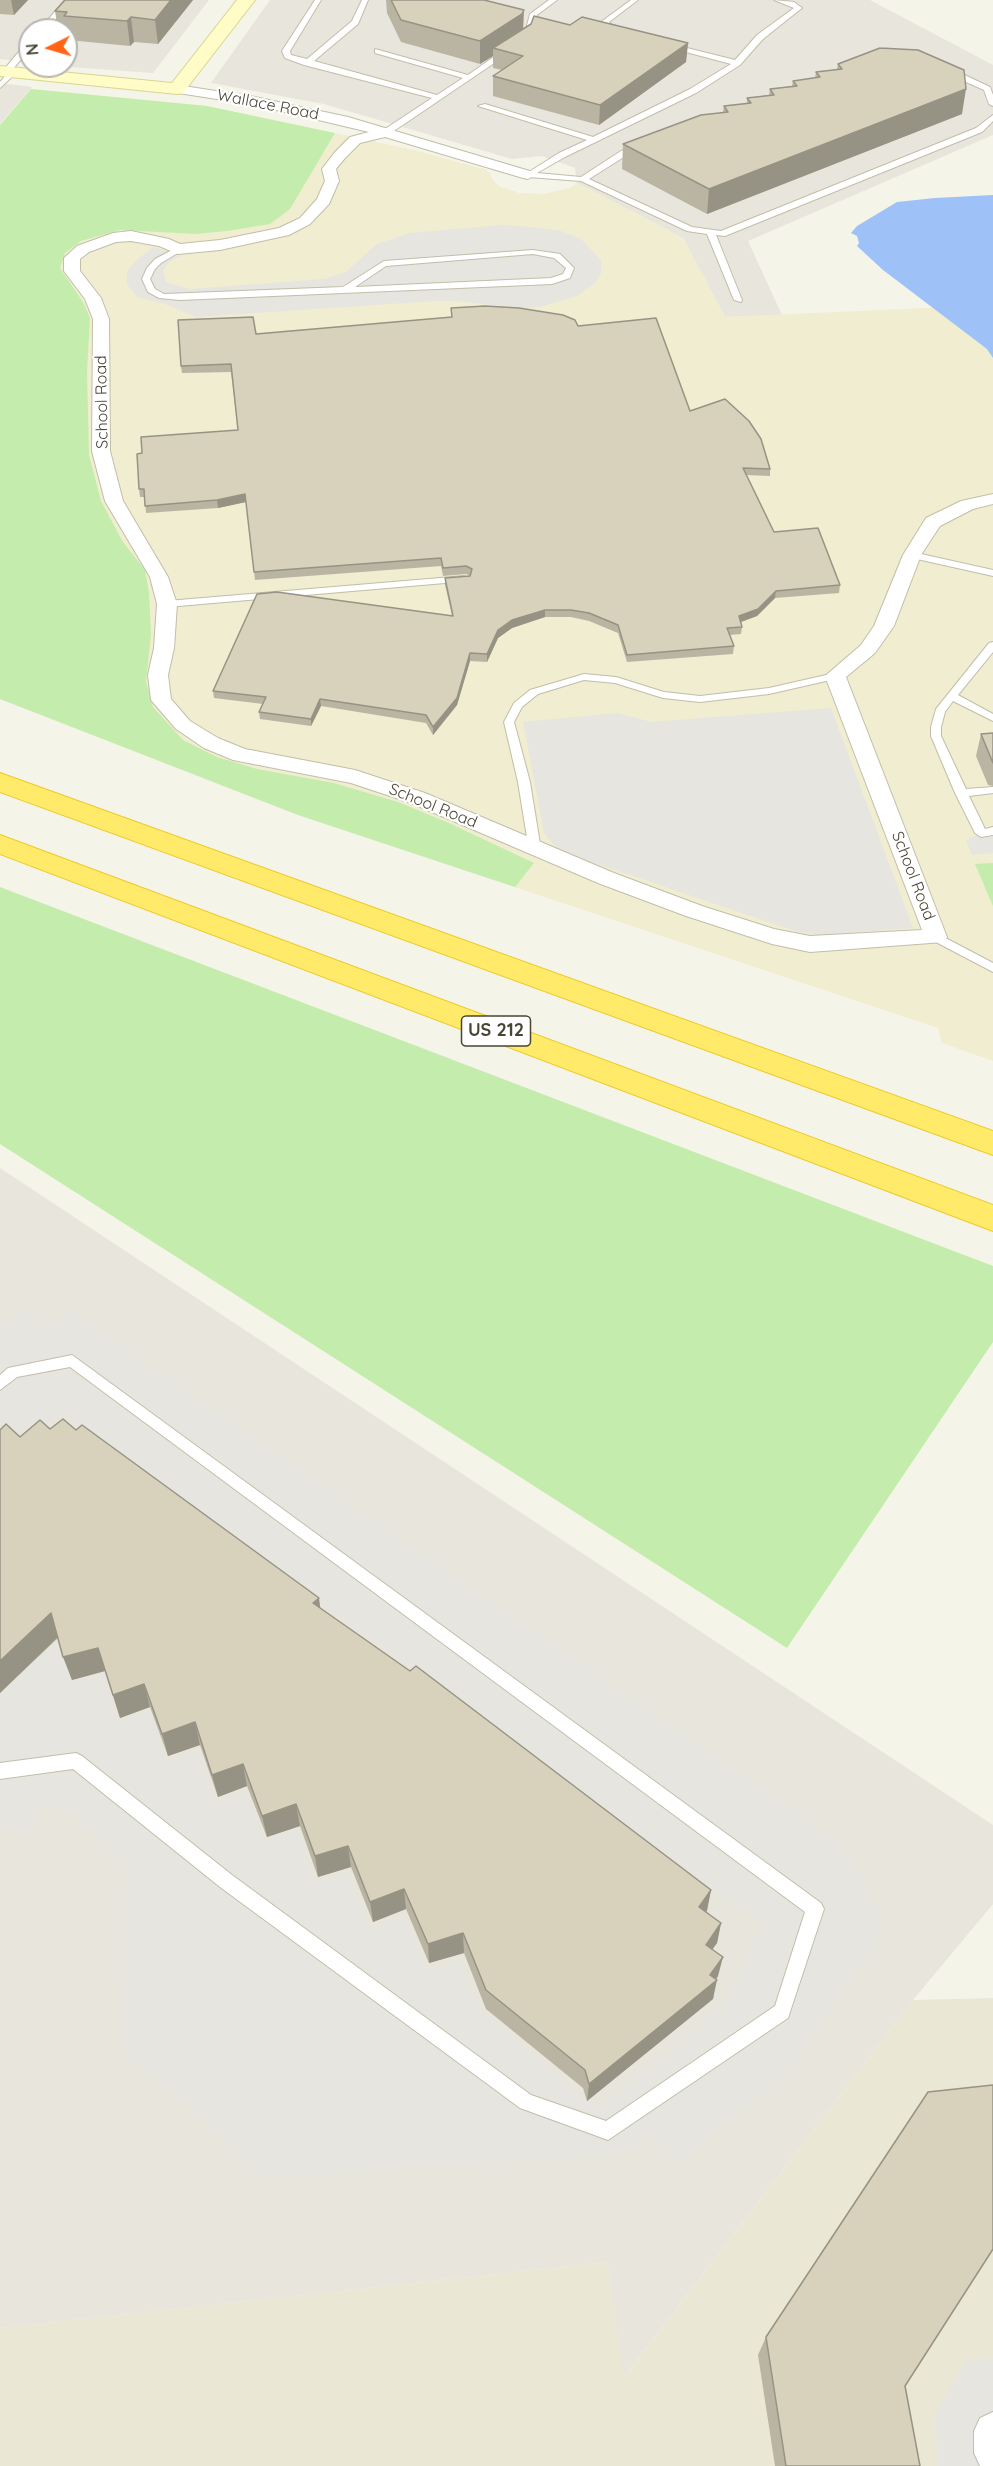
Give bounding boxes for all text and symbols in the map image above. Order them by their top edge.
north arrow [18,18,78,78]
text: N [22,43,43,56]
street label: Wallace Road [215,86,321,124]
street label: School Road [92,355,112,449]
street label: School Road [386,780,480,832]
street label: School Road [887,829,939,923]
road number: US 212 [462,1016,530,1046]

